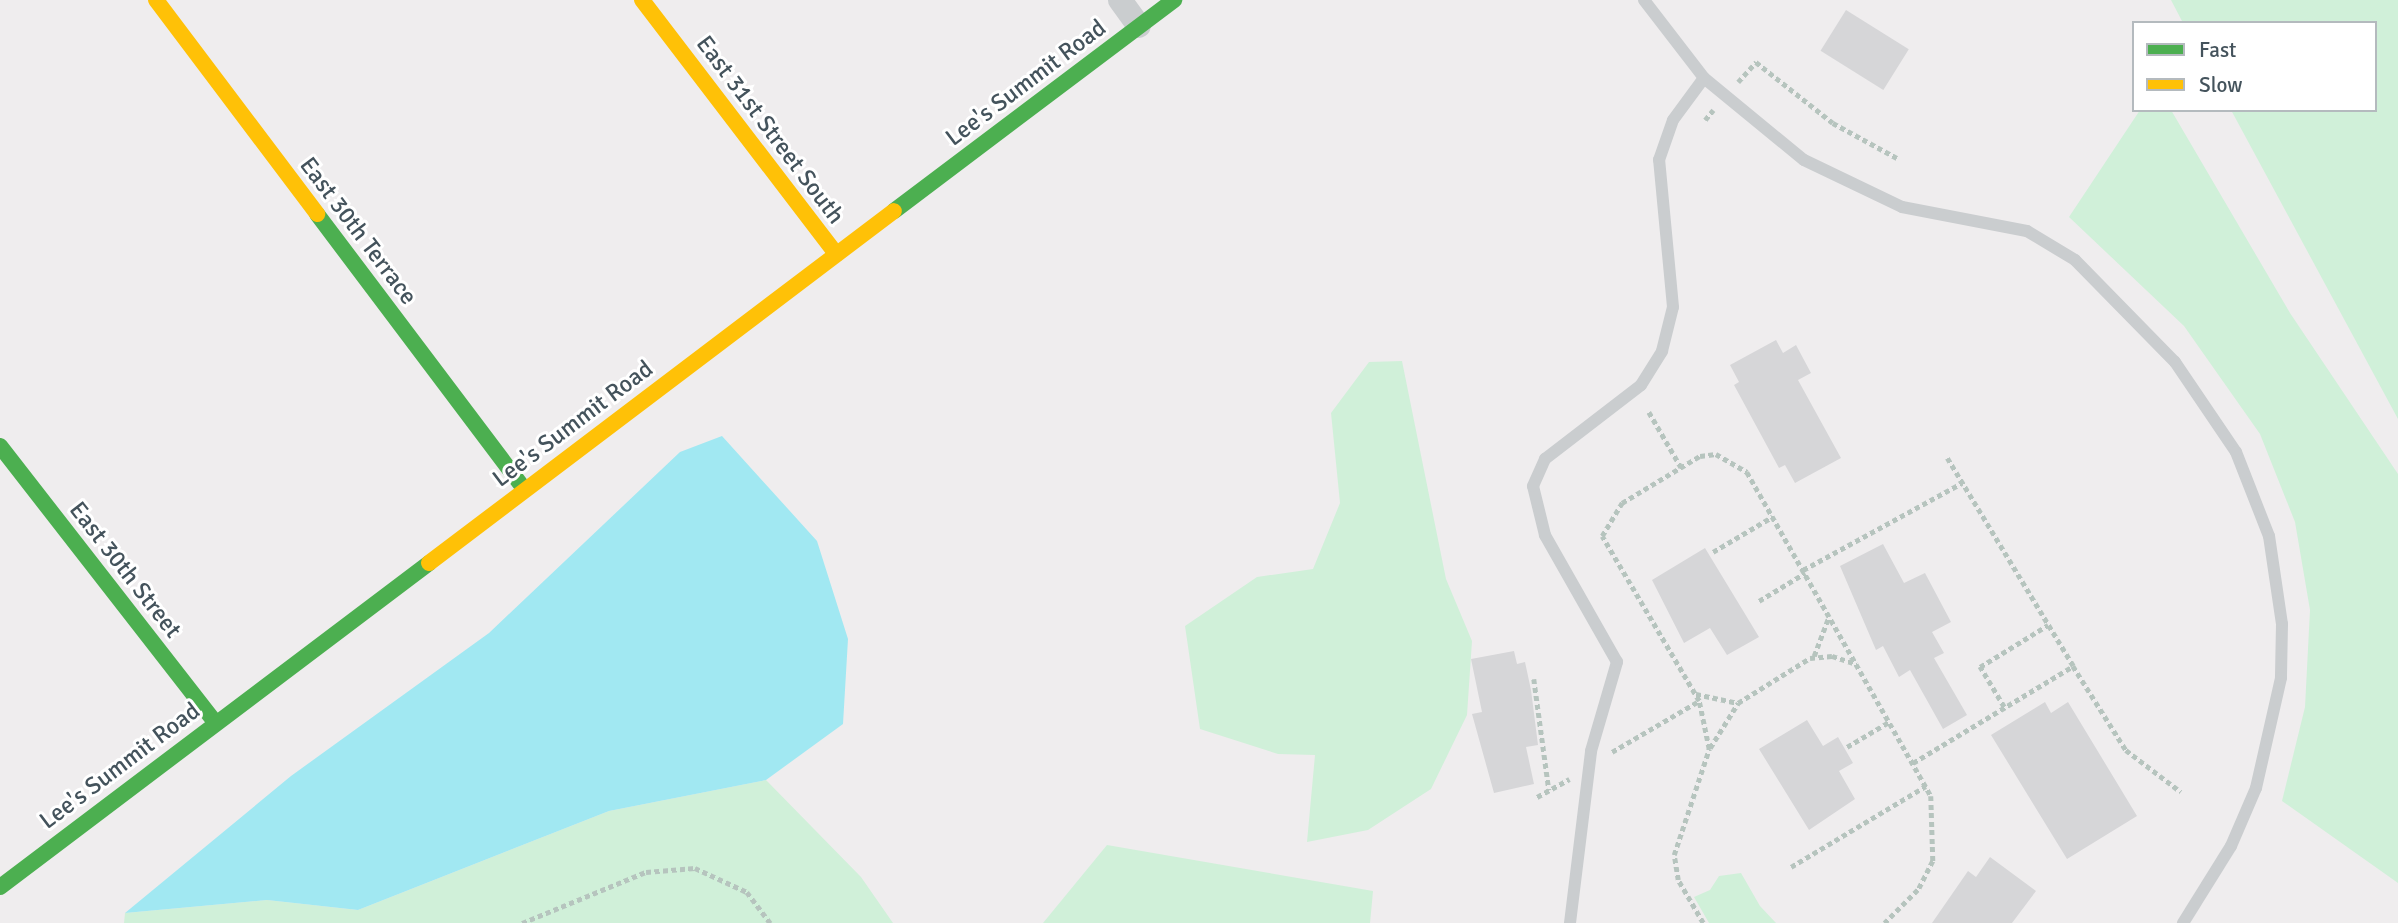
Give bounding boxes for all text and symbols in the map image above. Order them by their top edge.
street label: Lee's Summit Road [940,13,1112,153]
legend [2132,21,2377,112]
street label: East 31st Street South [690,30,850,230]
text: Fast [2199,37,2236,63]
text: Slow [2199,72,2243,98]
street label: East 30th Terrace [293,152,423,310]
street label: Lee's Summit Road [487,354,659,494]
street label: East 30th Street [63,496,187,644]
street label: Lee's Summit Road [34,696,206,836]

